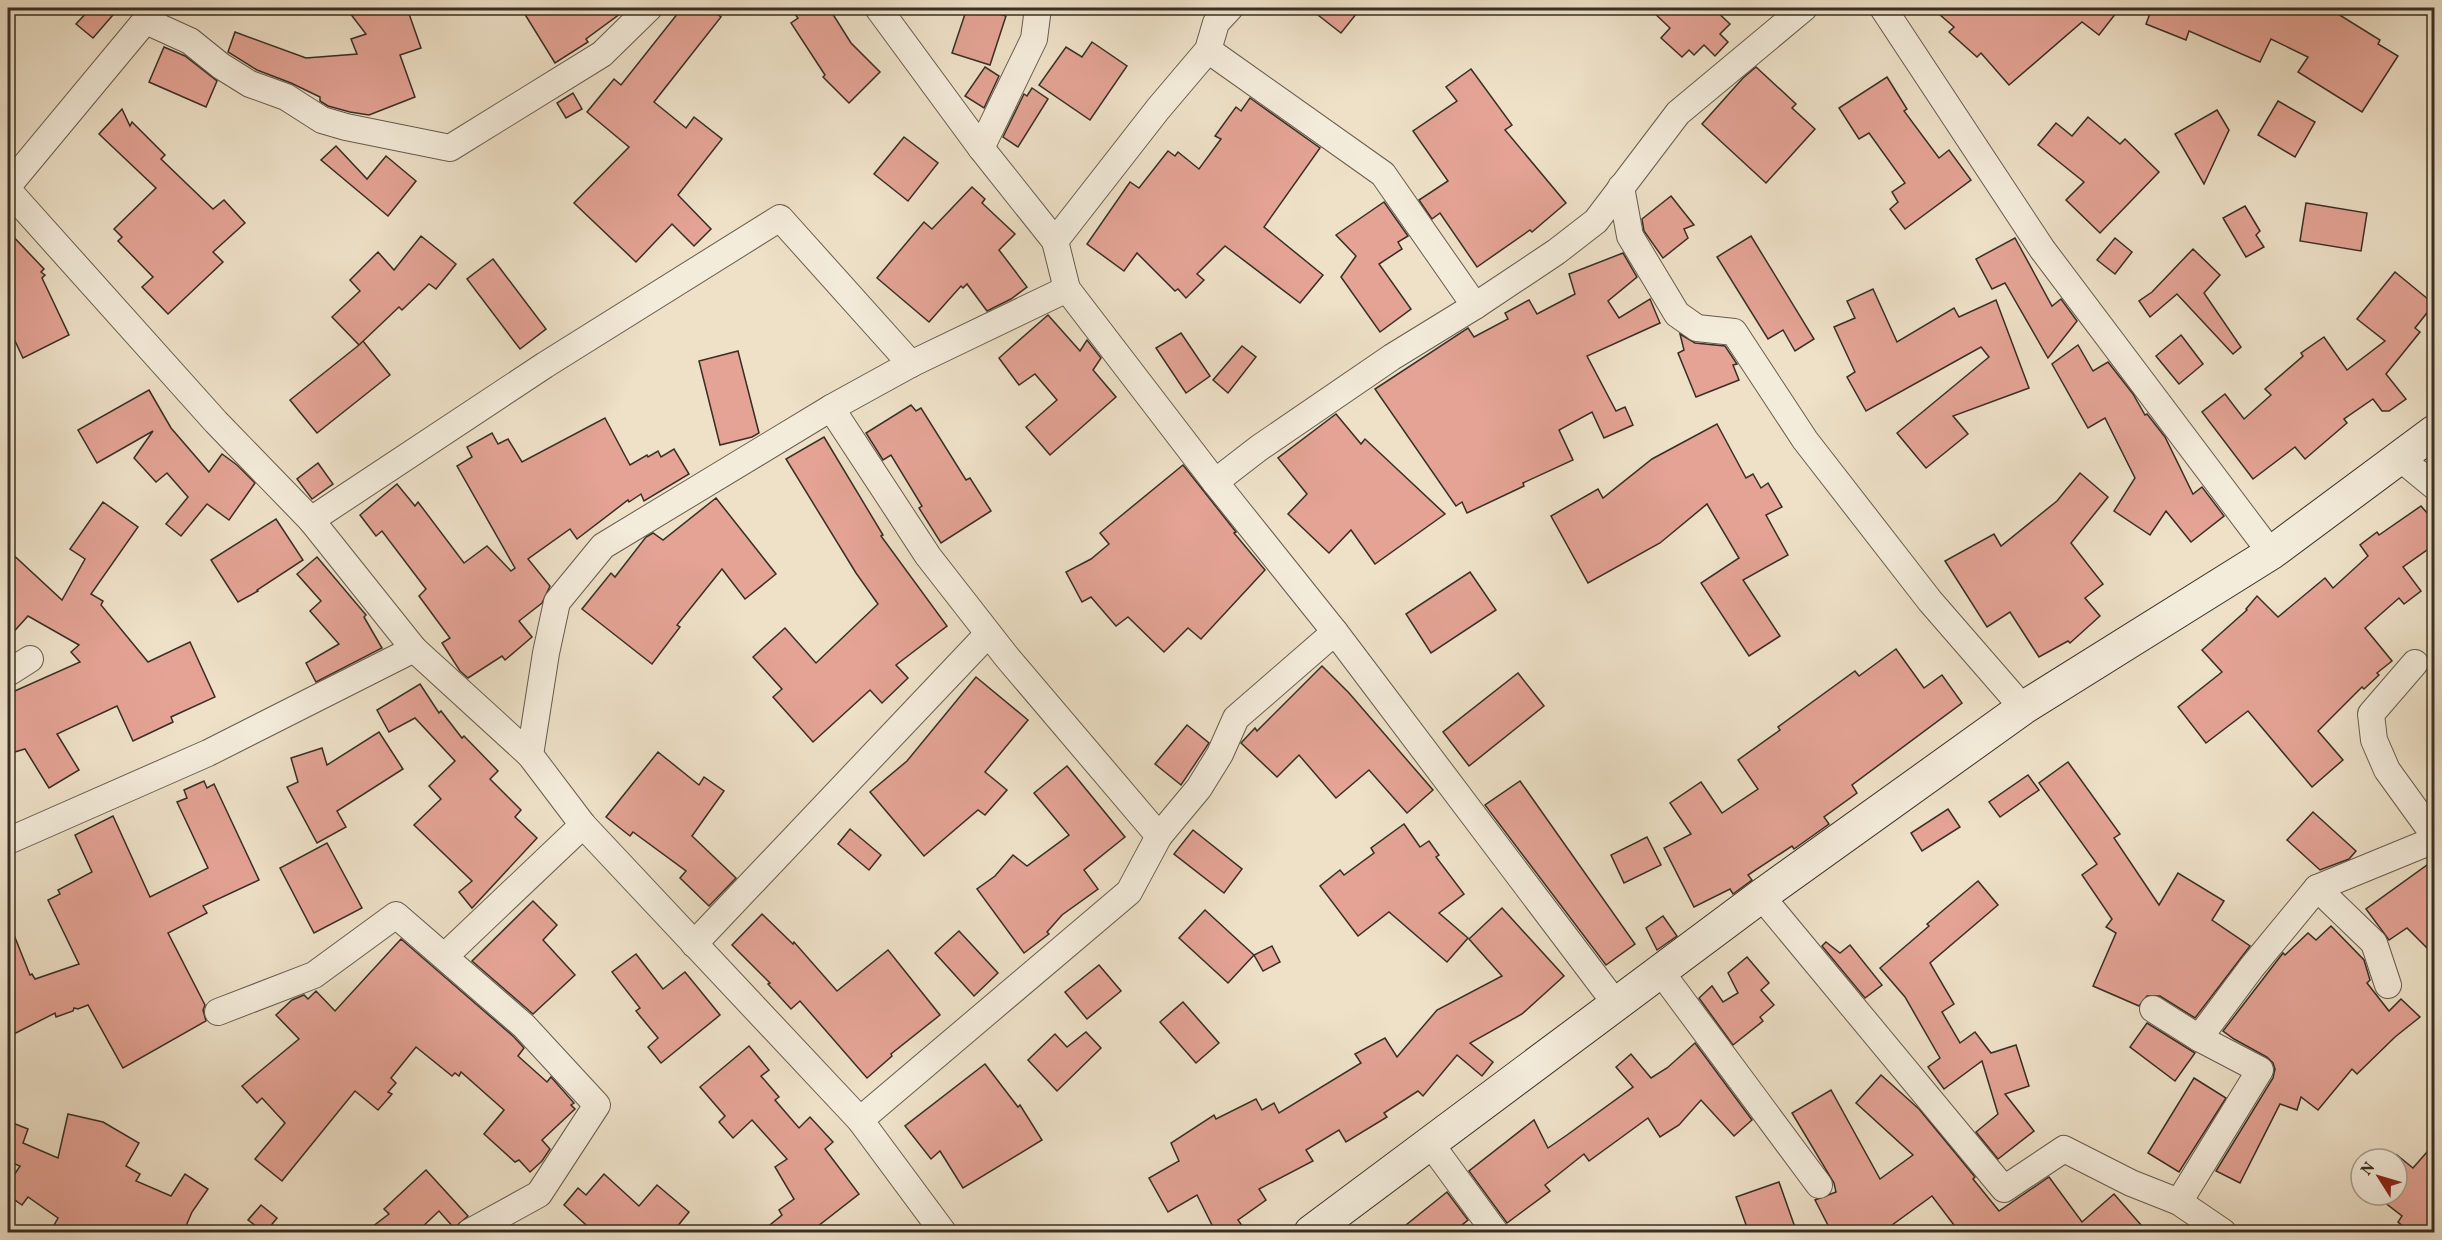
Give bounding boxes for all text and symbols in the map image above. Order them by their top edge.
north arrow [2349,1147,2409,1207]
text: N [2356,1158,2381,1180]

